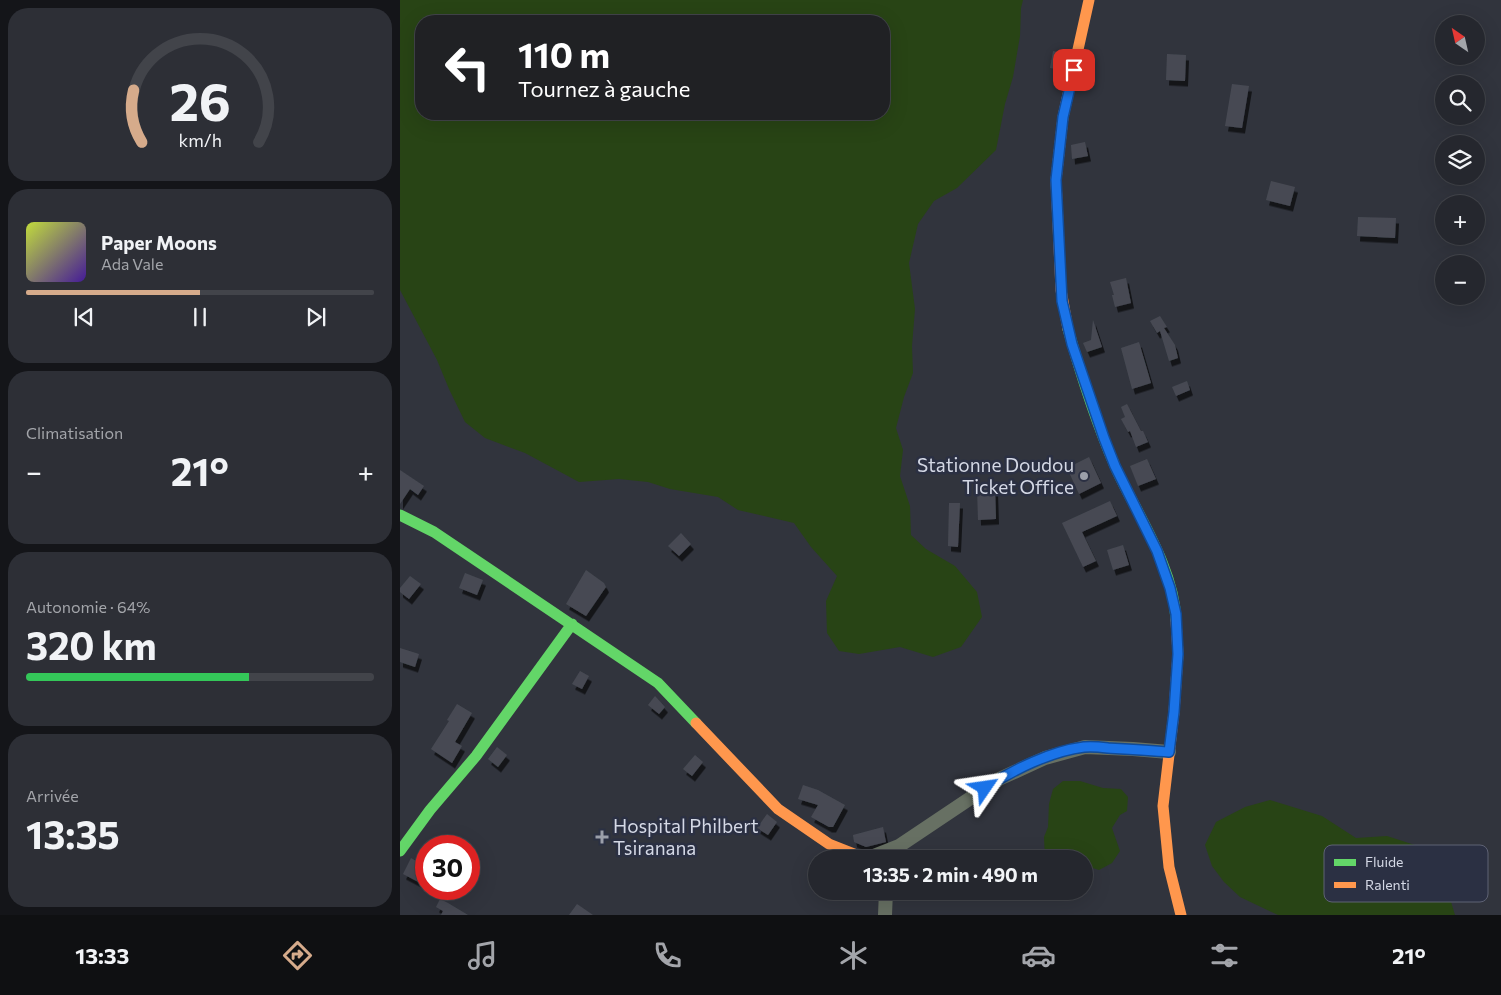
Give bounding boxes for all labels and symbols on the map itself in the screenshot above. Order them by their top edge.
north arrow [1435,15,1485,65]
pin [1053,49,1095,91]
place label: Stationne Doudou Ticket Office [917,453,1074,498]
marker: Stationne Doudou Ticket Office [1078,470,1090,482]
position arrow [958,761,1010,813]
place label: Hospital Philbert Tsiranana [613,814,759,859]
marker: Hospital Philbert Tsiranana [595,830,609,844]
speed limit sign: 30 [415,835,480,900]
legend [1324,845,1488,902]
text: Fluide [1365,853,1403,870]
text: Ralenti [1365,876,1410,893]

